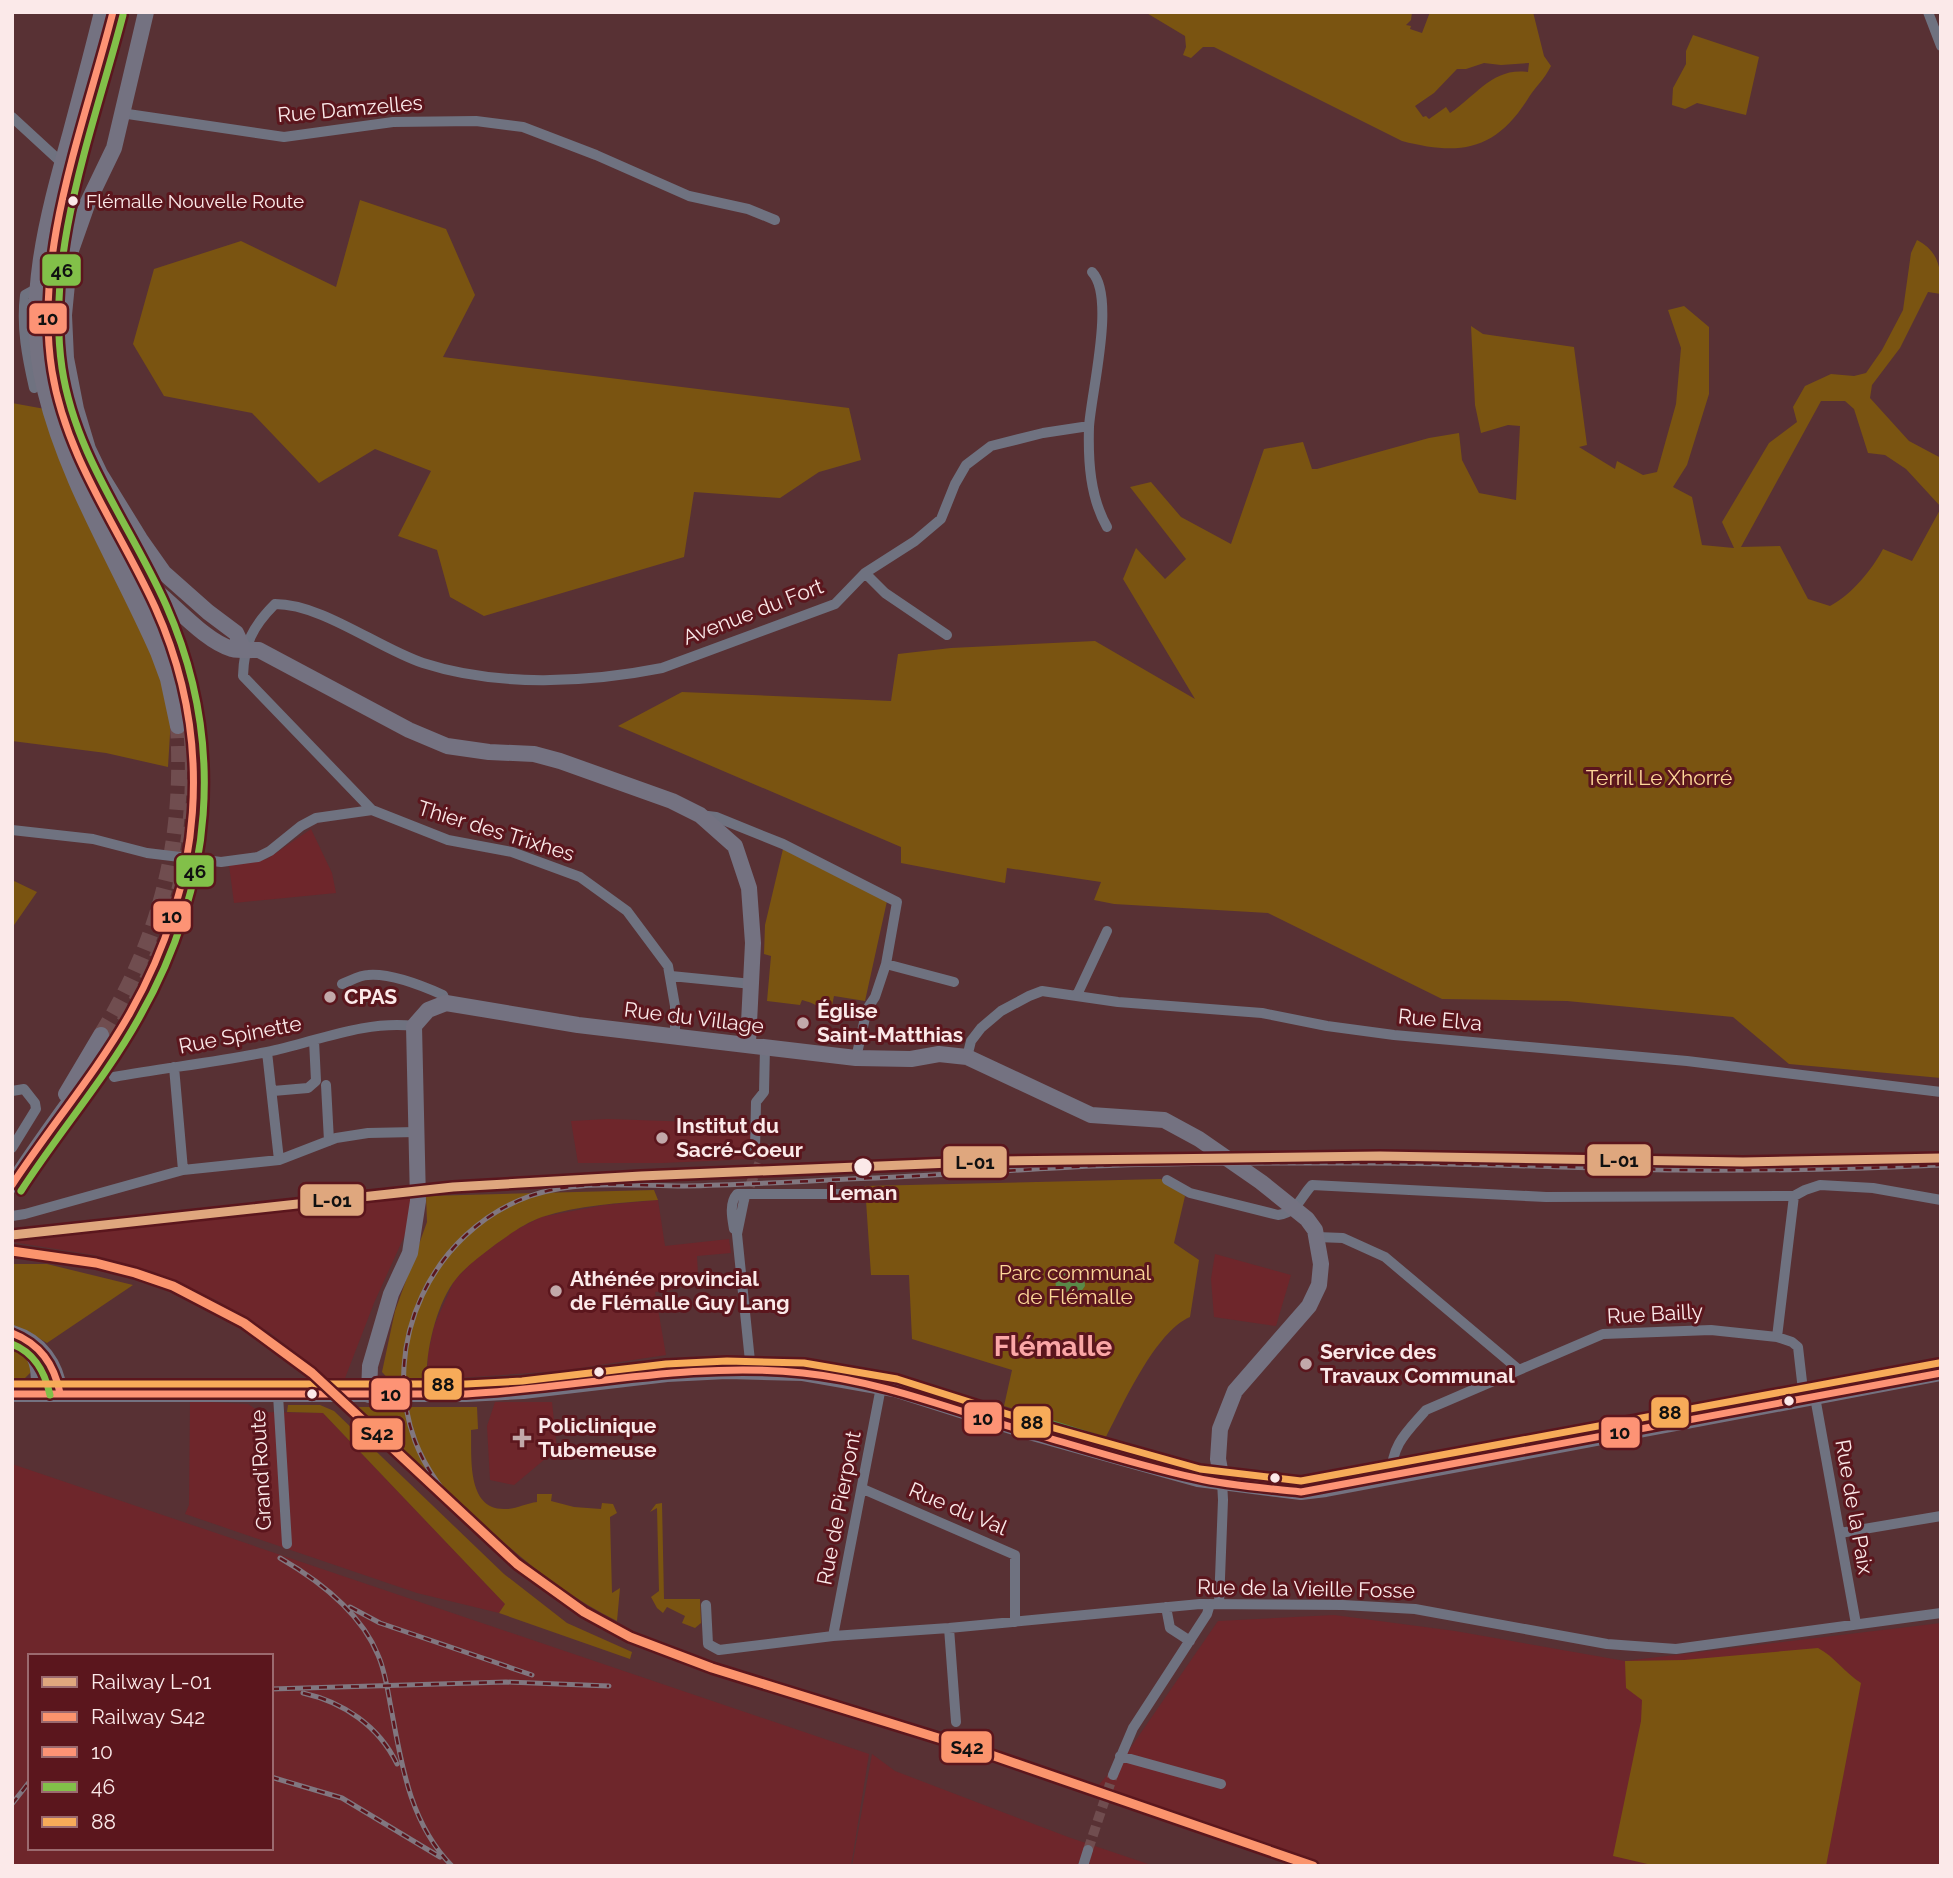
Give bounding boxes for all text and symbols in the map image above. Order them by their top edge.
street label: Rue Damzelles [276,90,424,127]
place label: Flémalle Nouvelle Route [86,190,304,212]
marker: Flémalle Nouvelle Route [66,194,80,208]
line badge: 46 [41,253,82,287]
text: 46 [51,259,73,281]
line badge: 10 [28,302,68,335]
text: 10 [37,307,59,329]
street label: Avenue du Fort [679,573,827,650]
park label: Terril Le Xhorré [1586,765,1732,790]
street label: Thier des Trixhes [415,795,578,866]
line badge: 46 [175,854,215,888]
text: 46 [184,860,206,882]
line badge: 10 [152,900,192,933]
text: 10 [161,905,183,927]
place label: CPAS [344,984,397,1009]
marker: CPAS [322,989,338,1005]
street label: Rue du Village [623,997,766,1038]
place label: Église Saint-Matthias [817,998,963,1047]
street label: Rue Elva [1397,1003,1483,1036]
street label: Rue Spinette [176,1010,303,1059]
marker: Église Saint-Matthias [795,1015,811,1031]
place label: Institut du Sacré-Coeur [676,1113,803,1162]
marker: Institut du Sacré-Coeur [654,1130,670,1146]
line badge: L-01 [1586,1143,1652,1177]
line badge: L-01 [942,1145,1008,1179]
text: L-01 [1599,1149,1639,1171]
text: L-01 [955,1151,995,1173]
marker: Leman [852,1156,874,1178]
place label: Leman [828,1180,898,1205]
line badge: L-01 [299,1183,365,1217]
text: L-01 [312,1189,352,1211]
park label: Parc communal de Flémalle [999,1260,1152,1309]
place label: Athénée provincial de Flémalle Guy Lang [570,1266,790,1315]
marker: Athénée provincial de Flémalle Guy Lang [548,1283,564,1299]
street label: Rue Bailly [1606,1299,1704,1329]
district label: Flémalle [994,1330,1112,1363]
place label: Service des Travaux Communal [1320,1339,1515,1388]
marker: Service des Travaux Communal [1298,1356,1314,1372]
unlabelled marker [592,1365,606,1379]
line badge: 88 [423,1367,463,1401]
text: 88 [432,1373,454,1395]
line badge: 10 [370,1377,411,1411]
text: 10 [380,1383,402,1405]
unlabelled marker [305,1387,319,1401]
unlabelled marker [1782,1394,1796,1408]
line badge: 88 [1650,1396,1690,1429]
line badge: 10 [963,1401,1003,1435]
text: 88 [1659,1401,1681,1423]
line badge: 88 [1012,1405,1052,1439]
text: 10 [972,1407,994,1429]
street label: Grand'Route [245,1409,276,1531]
text: 88 [1021,1411,1043,1433]
place label: Policlinique Tubemeuse [538,1413,657,1462]
line badge: 10 [1600,1416,1641,1449]
line badge: S42 [351,1417,404,1451]
text: 10 [1609,1421,1631,1443]
text: S42 [360,1422,394,1444]
marker: Policlinique Tubemeuse [512,1428,532,1448]
street label: Rue de Pierpont [811,1429,866,1587]
street label: Rue de la Paix [1830,1438,1879,1577]
unlabelled marker [1268,1471,1282,1485]
street label: Rue du Val [905,1477,1011,1541]
street label: Rue de la Vieille Fosse [1197,1574,1415,1603]
legend [28,1654,273,1850]
text: Railway L-01 [91,1669,212,1694]
text: Railway S42 [91,1704,205,1729]
line badge: S42 [940,1730,993,1764]
text: S42 [950,1736,984,1758]
text: 10 [91,1739,113,1764]
text: 46 [91,1774,115,1799]
text: 88 [91,1809,116,1834]

